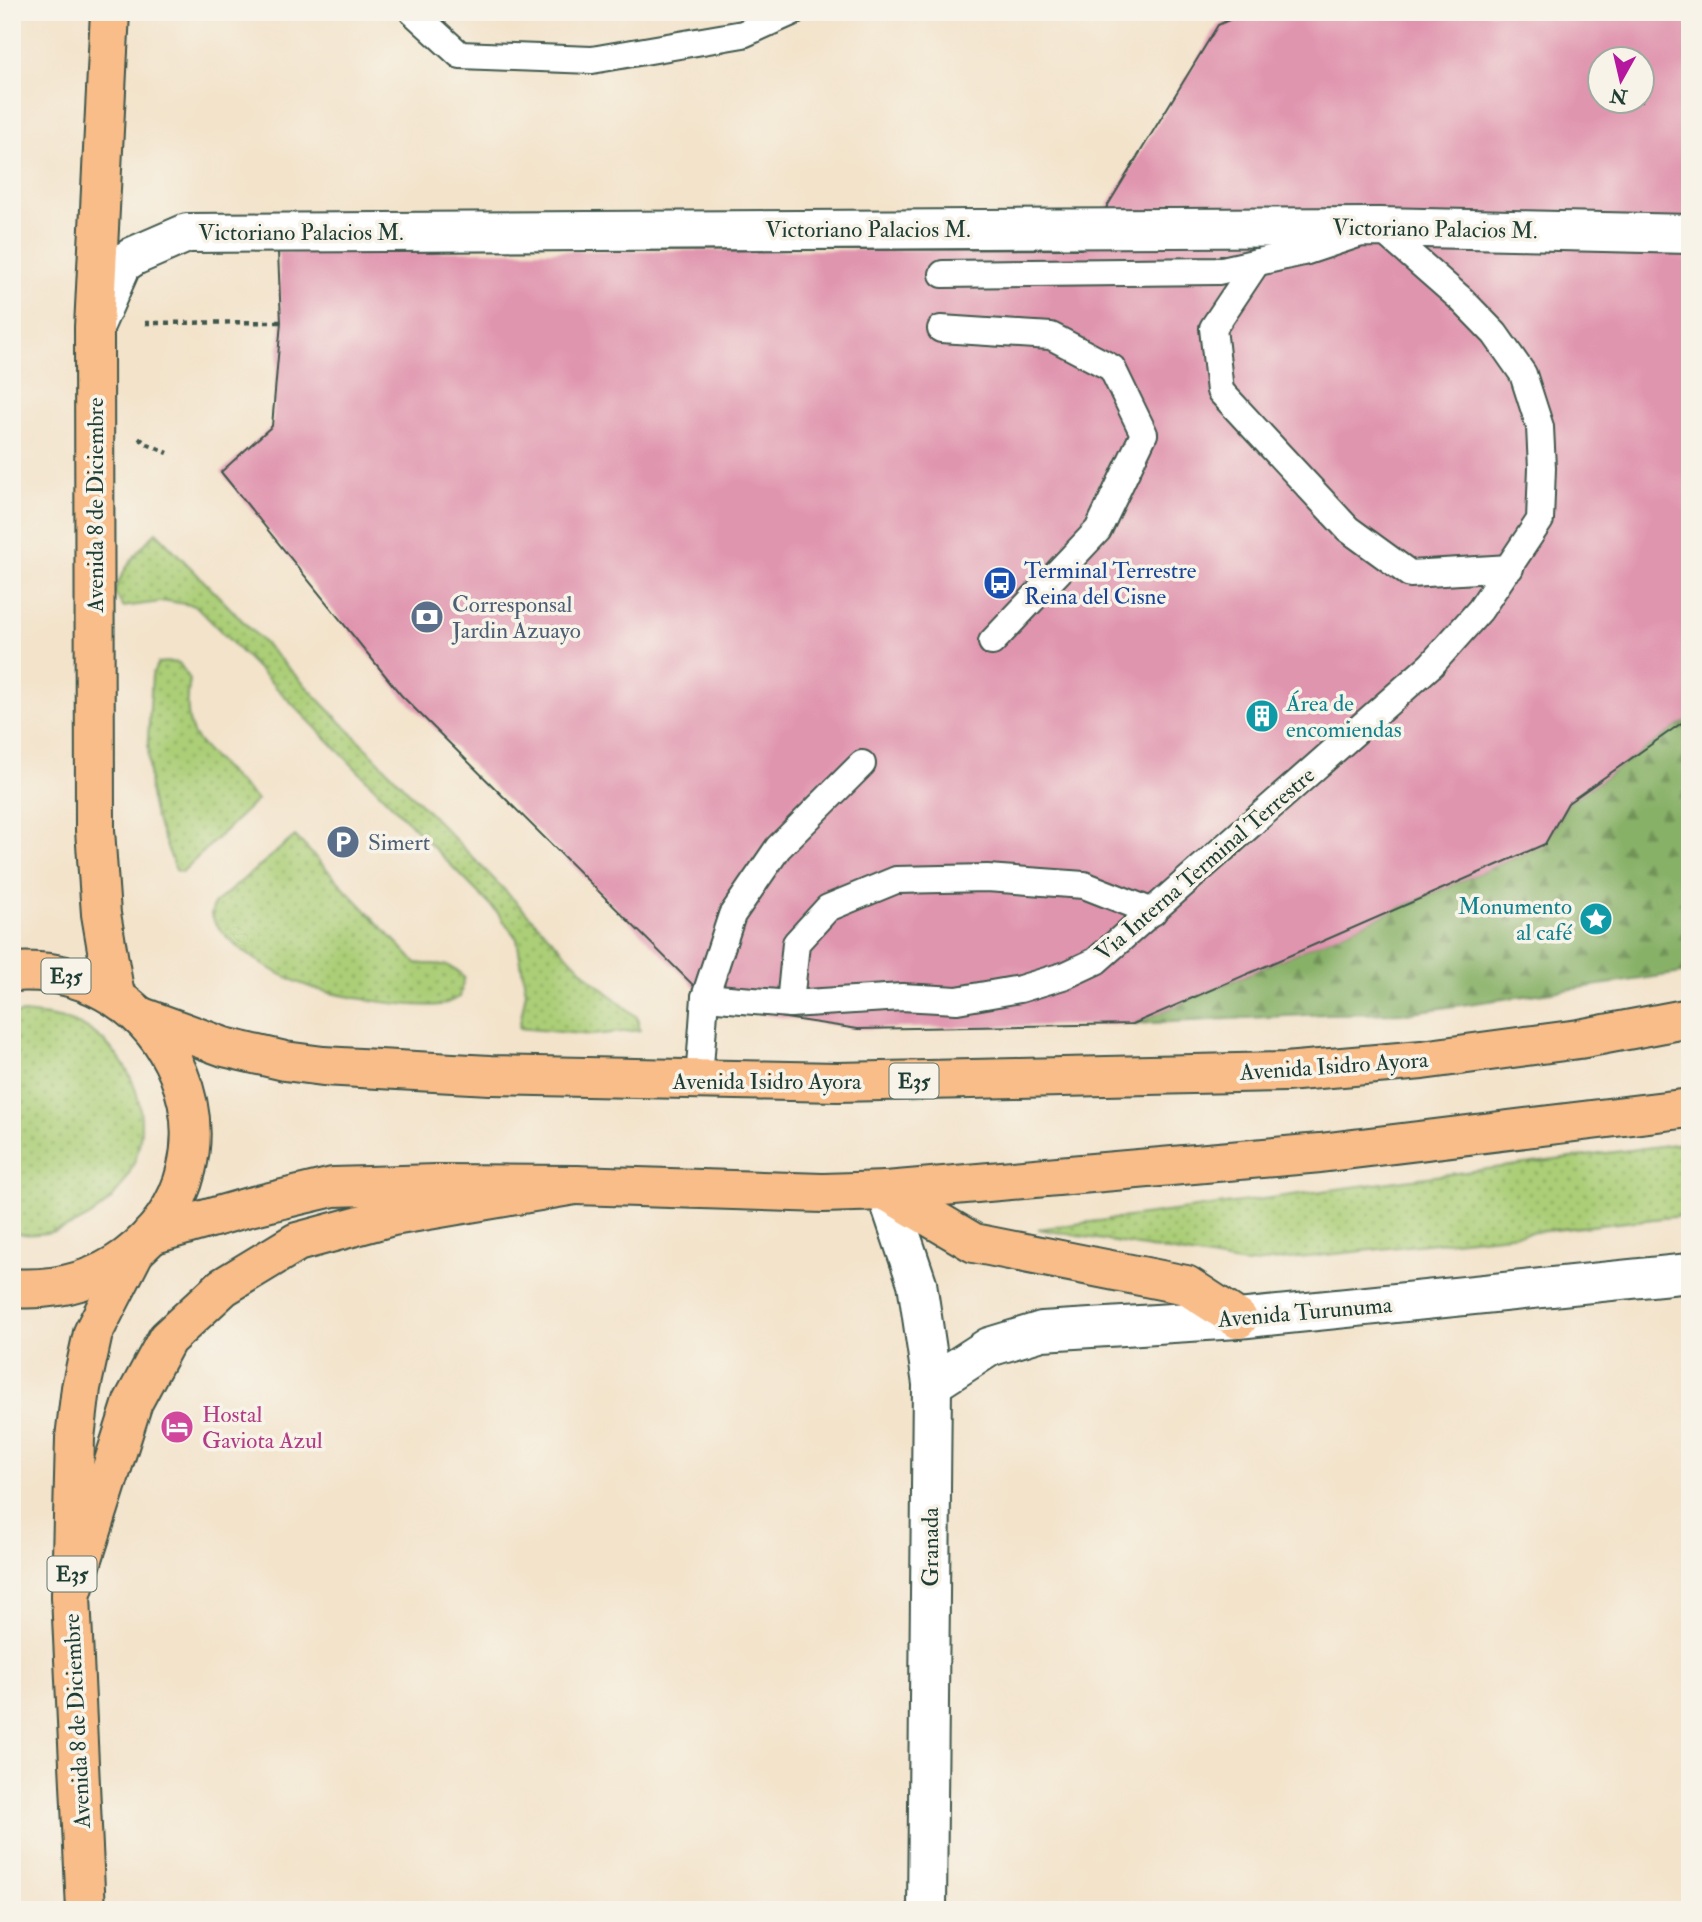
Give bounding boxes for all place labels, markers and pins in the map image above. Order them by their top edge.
place label: Terminal Terrestre Reina del Cisne [1024,556,1197,611]
bus stop icon: Terminal Terrestre Reina del Cisne [981,564,1019,602]
place label: Corresponsal Jardin Azuayo [451,590,581,645]
bank icon: Corresponsal Jardin Azuayo [408,598,446,636]
place label: Área de encomiendas [1285,689,1402,744]
building icon: Área de encomiendas [1243,697,1281,735]
parking icon: Simert [324,823,362,861]
place label: Simert [368,828,430,857]
place label: Monumento al café [1458,892,1572,947]
place icon: Monumento al café [1577,900,1615,938]
place label: Hostal Gaviota Azul [202,1400,323,1455]
hotel icon: Hostal Gaviota Azul [158,1408,196,1446]

